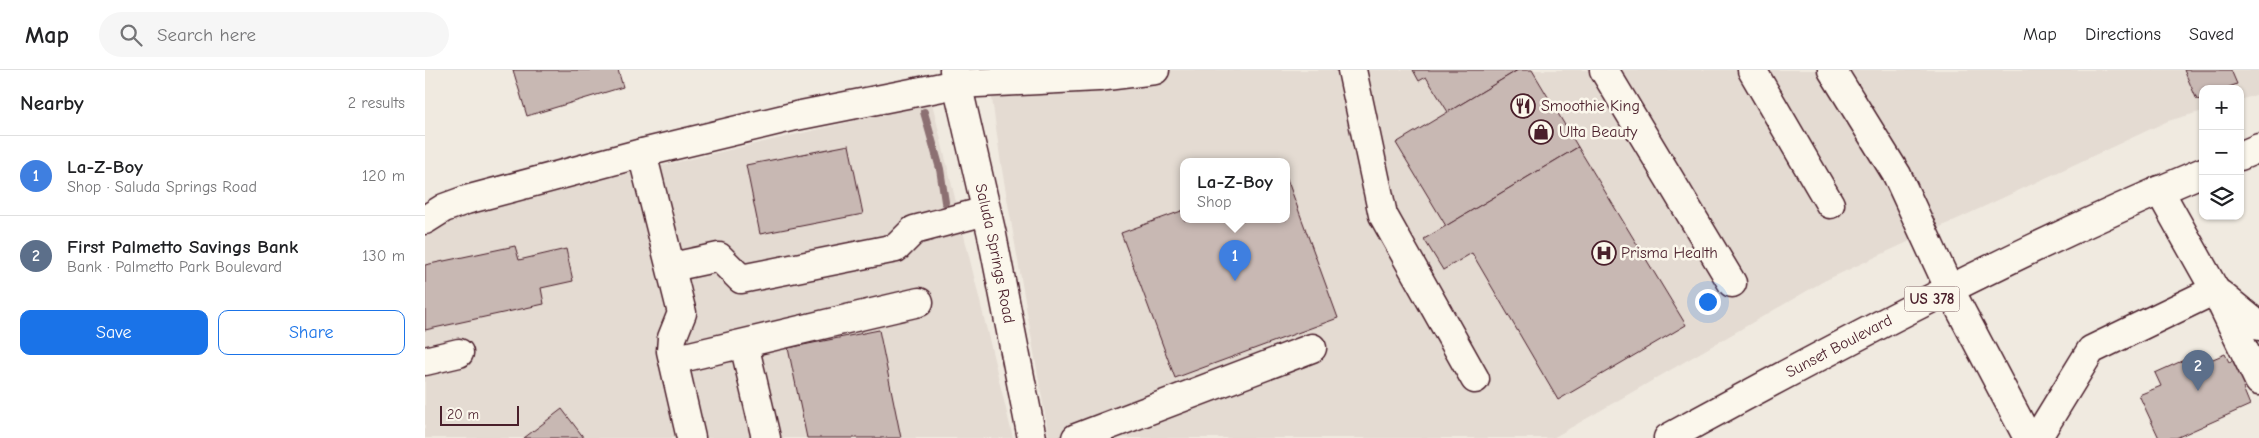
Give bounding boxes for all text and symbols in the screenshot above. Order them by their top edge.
search box [99,12,449,57]
text: Map [25,21,69,49]
icon: search [117,21,145,49]
text: Search here [157,24,256,46]
text: Map [2023,24,2057,45]
text: Directions [2085,24,2161,45]
text: Saved [2189,24,2234,45]
map controls [2199,85,2244,220]
button: + [2199,85,2244,130]
text: Nearby [20,91,84,115]
restaurant icon: Smoothie King [1510,93,1536,119]
text: 2 results [348,94,405,112]
place label: Smoothie King [1541,97,1640,115]
shop icon: Ulta Beauty [1528,119,1554,145]
place label: Ulta Beauty [1559,123,1638,141]
button: − [2199,130,2244,175]
text: La-Z-Boy [67,156,143,178]
popup [1180,158,1290,223]
text: 1 [33,167,39,185]
text: 120 m [362,167,405,185]
text: La-Z-Boy [1197,171,1273,193]
button: layers [2199,175,2244,220]
text: Shop · Saluda Springs Road [67,178,257,196]
street label: Saluda Springs Road [971,182,1018,325]
text: Shop [1197,193,1231,211]
text: First Palmetto Savings Bank [67,236,298,258]
pin: 1 [1219,240,1251,281]
hospital icon: Prisma Health [1591,240,1617,266]
place label: Prisma Health [1621,244,1718,262]
text: 2 [32,247,40,265]
text: 130 m [362,247,405,265]
text: Bank · Palmetto Park Boulevard [67,258,282,276]
road number: US 378 [1905,286,1959,312]
your location [1695,289,1721,315]
button: Save [20,310,208,355]
button: Share [218,310,405,355]
street label: Sunset Boulevard [1783,311,1895,382]
pin: 2 [2182,350,2214,391]
scale bar [440,403,519,426]
text: 20 m [447,406,479,423]

